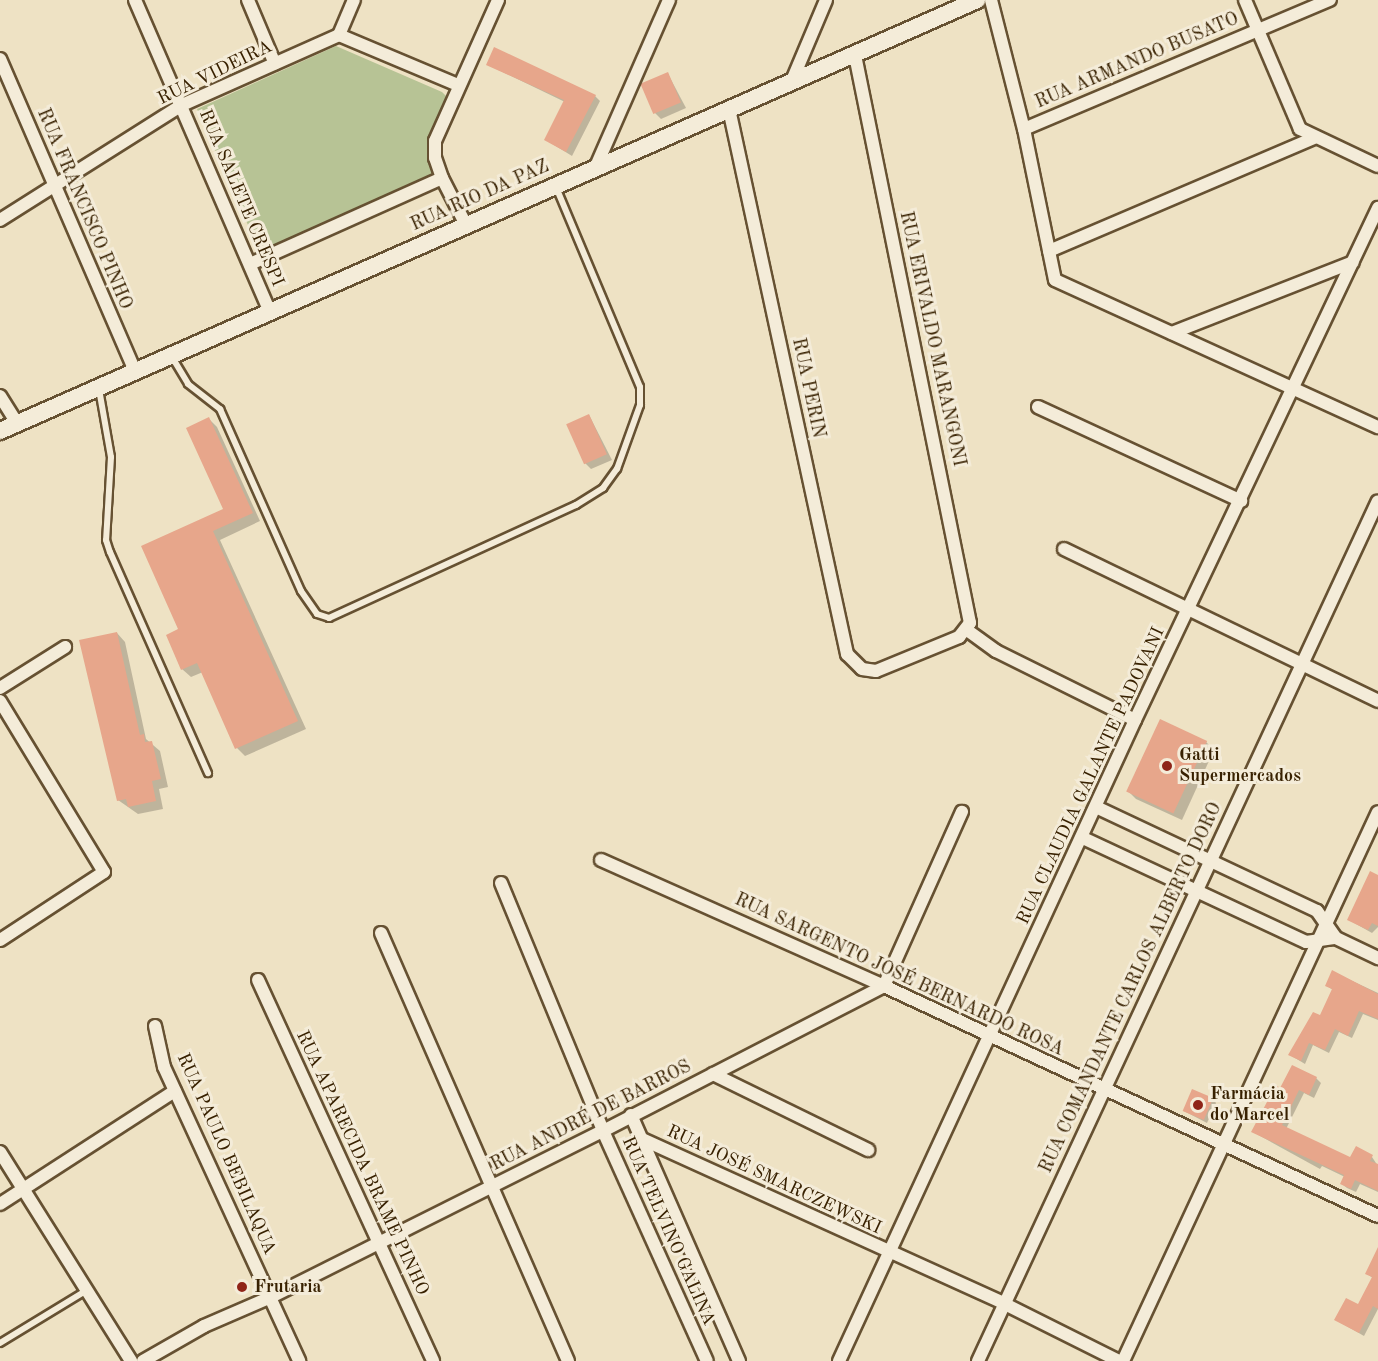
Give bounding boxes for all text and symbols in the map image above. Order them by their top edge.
street label: RUA ARMANDO BUSATO [1032,8,1242,114]
street label: RUA VIDEIRA [154,36,276,110]
street label: RUA FRANCISCO PINHO [32,105,136,313]
street label: RUA SALETE CRESPI [194,106,288,290]
street label: RUA RIO DA PAZ [408,156,552,236]
street label: RUA ERIVALDO MARANGONI [894,209,970,469]
street label: RUA PERIN [787,336,829,440]
street label: RUA CLAUDIA GALANTE PADOVANI [1012,624,1170,928]
place label: Gatti Supermercados [1179,745,1301,788]
marker: Gatti Supermercados [1160,759,1174,773]
street label: RUA COMANDANTE CARLOS ALBERTO DORO [1035,799,1227,1177]
street label: RUA SARGENTO JOSÉ BERNARDO ROSA [731,889,1067,1061]
street label: RUA APARECIDA BRAME PINHO [291,1027,433,1299]
street label: RUA PAULO BEBILAQUA [172,1050,280,1258]
street label: RUA ANDRÉ DE BARROS [487,1056,695,1176]
place label: Farmácia do Marcel [1210,1084,1289,1126]
marker: Farmácia do Marcel [1191,1098,1205,1112]
street label: RUA JOSÉ SMARCZEWSKI [663,1121,885,1239]
street label: RUA TELVINO GALINA [617,1133,719,1329]
place label: Frutaria [254,1276,322,1298]
marker: Frutaria [235,1280,249,1294]

